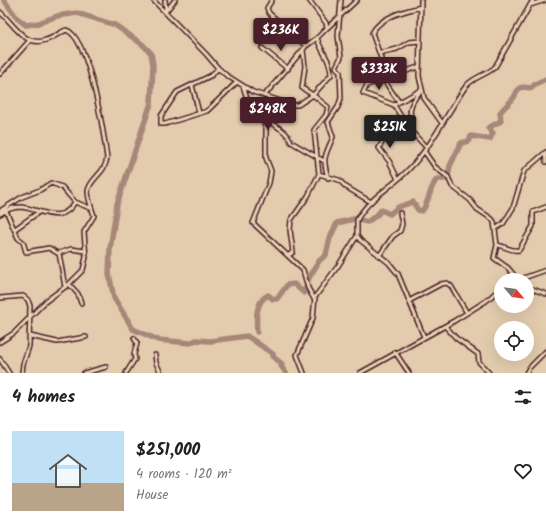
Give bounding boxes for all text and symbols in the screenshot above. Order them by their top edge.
pin: $236K [253,18,309,52]
text: $236K [262,20,300,41]
pin: $333K [351,57,407,91]
text: $333K [361,59,397,80]
pin: $248K [240,97,296,131]
text: $248K [249,99,287,120]
pin: $251K [362,115,418,149]
text: $251K [373,117,407,138]
north arrow [494,273,534,313]
map controls [494,273,534,361]
button: locate [494,321,534,361]
text: 4 homes [12,384,75,411]
icon: filters [512,386,534,408]
text: $251,000 [136,437,200,464]
icon: home [44,447,92,495]
icon: heart [512,460,534,482]
text: 4 rooms · 120 m² [136,464,232,485]
text: House [136,485,168,506]

